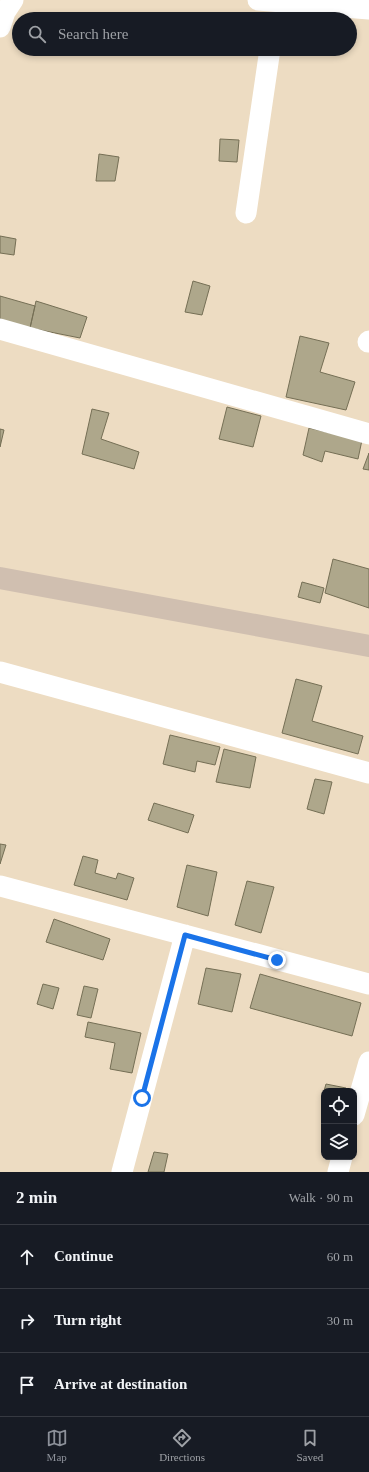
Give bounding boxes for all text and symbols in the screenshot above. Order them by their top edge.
search box [12,12,357,56]
icon: search [26,23,48,45]
text: Search here [58,26,128,42]
route end [268,951,286,969]
map controls [321,1088,357,1160]
button: locate [321,1088,357,1124]
route start [133,1089,151,1107]
button: layers [321,1124,357,1160]
text: 2 min [16,1188,57,1207]
text: Walk · 90 m [289,1190,353,1205]
icon: ahead [16,1246,38,1268]
text: Continue [54,1248,113,1264]
text: 60 m [327,1249,353,1264]
icon: right [16,1310,38,1332]
text: Turn right [54,1312,121,1328]
text: 30 m [327,1313,353,1328]
icon: arrive [16,1374,38,1396]
text: Arrive at destination [54,1376,187,1392]
tab: Map [46,1427,68,1463]
tab: Directions [159,1427,205,1463]
tab: Saved [296,1427,323,1463]

